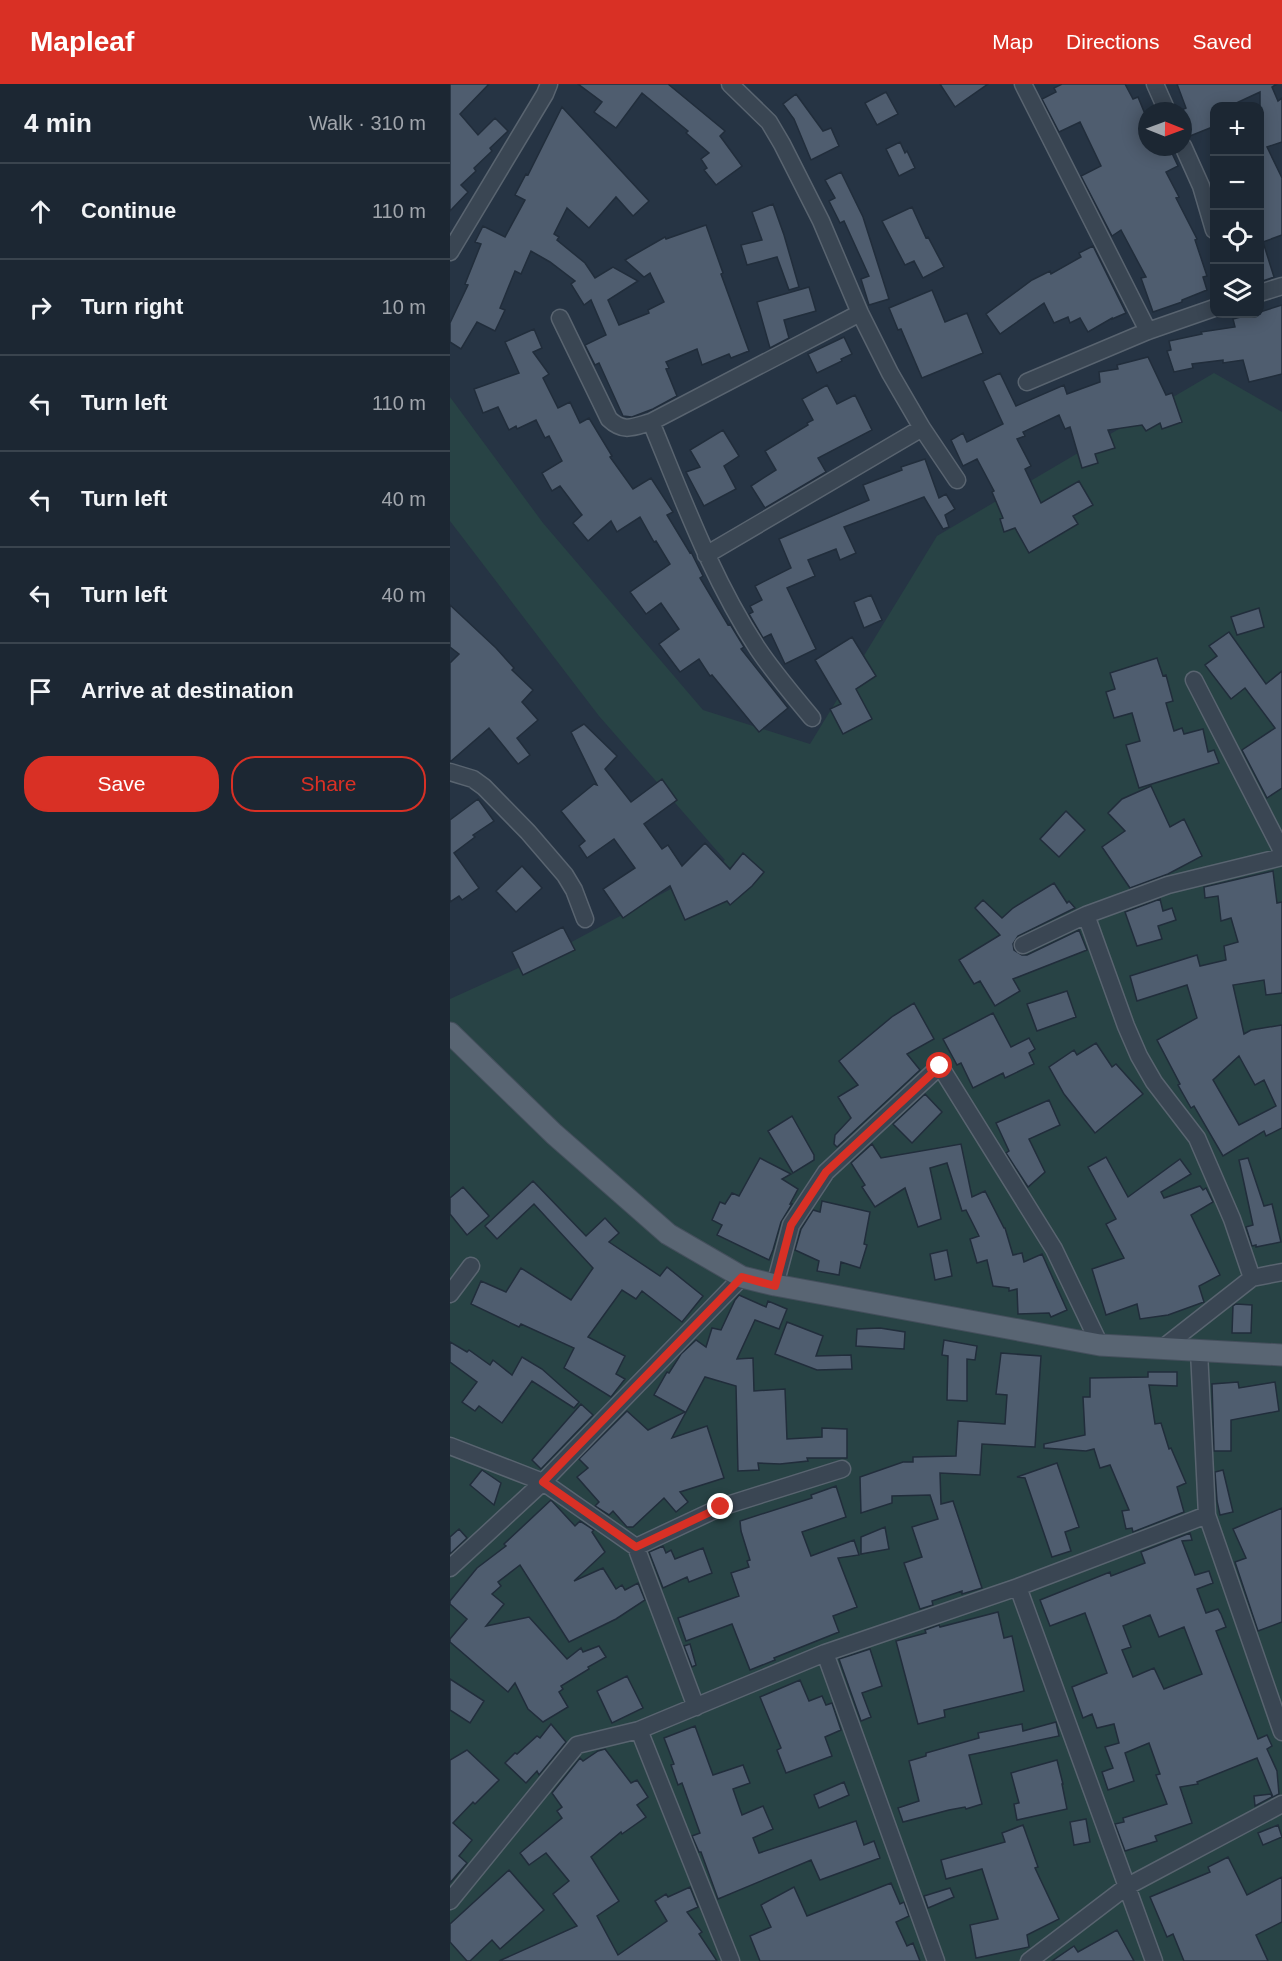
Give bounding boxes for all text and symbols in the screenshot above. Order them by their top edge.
text: Mapleaf [30,26,134,57]
text: Map [992,30,1033,53]
text: Directions [1066,30,1159,53]
text: Saved [1192,30,1252,53]
north arrow [1138,102,1192,156]
map controls [1210,102,1264,318]
button: + [1210,102,1264,156]
text: 4 min [24,108,92,138]
text: Walk · 310 m [309,112,426,134]
button: − [1210,156,1264,210]
icon: ahead [24,195,57,228]
text: Continue [81,198,176,223]
text: 110 m [372,200,426,222]
button: locate [1210,210,1264,264]
button: layers [1210,264,1264,318]
icon: right [24,291,57,324]
text: Turn right [81,294,183,319]
text: 10 m [382,296,426,318]
icon: left [24,387,57,420]
text: Turn left [81,390,167,415]
text: 110 m [372,392,426,414]
icon: left [24,483,57,516]
text: Turn left [81,486,167,511]
text: 40 m [382,488,426,510]
icon: left [24,579,57,612]
text: Turn left [81,582,167,607]
text: 40 m [382,584,426,606]
icon: arrive [24,675,57,708]
text: Arrive at destination [81,678,294,703]
button: Save [24,756,219,812]
button: Share [231,756,426,812]
route start [926,1052,952,1078]
route end [707,1493,733,1519]

